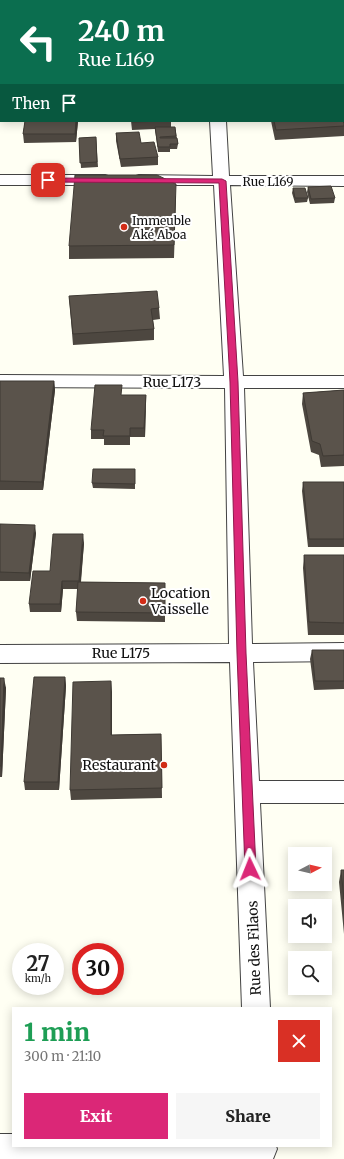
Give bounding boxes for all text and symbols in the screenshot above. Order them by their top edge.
text: 240 m [78,13,165,49]
icon: left [12,16,64,68]
text: Rue L169 [78,48,155,71]
icon: arrive [58,92,80,114]
text: Then [12,94,50,113]
pin [31,163,65,197]
icon: arrive [37,169,59,191]
street label: Rue L169 [242,174,294,189]
place label: Immeuble Aké Aboa [131,213,191,242]
marker: Immeuble Aké Aboa [119,222,129,232]
street label: Rue L173 [143,373,201,391]
place label: Location Vaisselle [150,584,210,618]
marker: Location Vaisselle [138,596,148,606]
street label: Rue L175 [92,644,150,662]
place label: Restaurant [82,756,157,774]
marker: Restaurant [159,760,169,770]
north arrow [288,847,332,891]
map controls [288,847,332,995]
position arrow [229,848,271,890]
button: sound [288,899,332,943]
street label: Rue des Filaos [243,900,265,996]
speed limit sign: 30 [72,943,124,995]
text: 27 [26,951,50,976]
button: search [288,951,332,995]
text: km/h [25,972,51,985]
text: 1 min [24,1017,90,1048]
button: close [278,1020,320,1062]
text: 300 m · 21:10 [24,1048,101,1065]
button: Exit [24,1093,168,1139]
button: Share [176,1093,320,1139]

